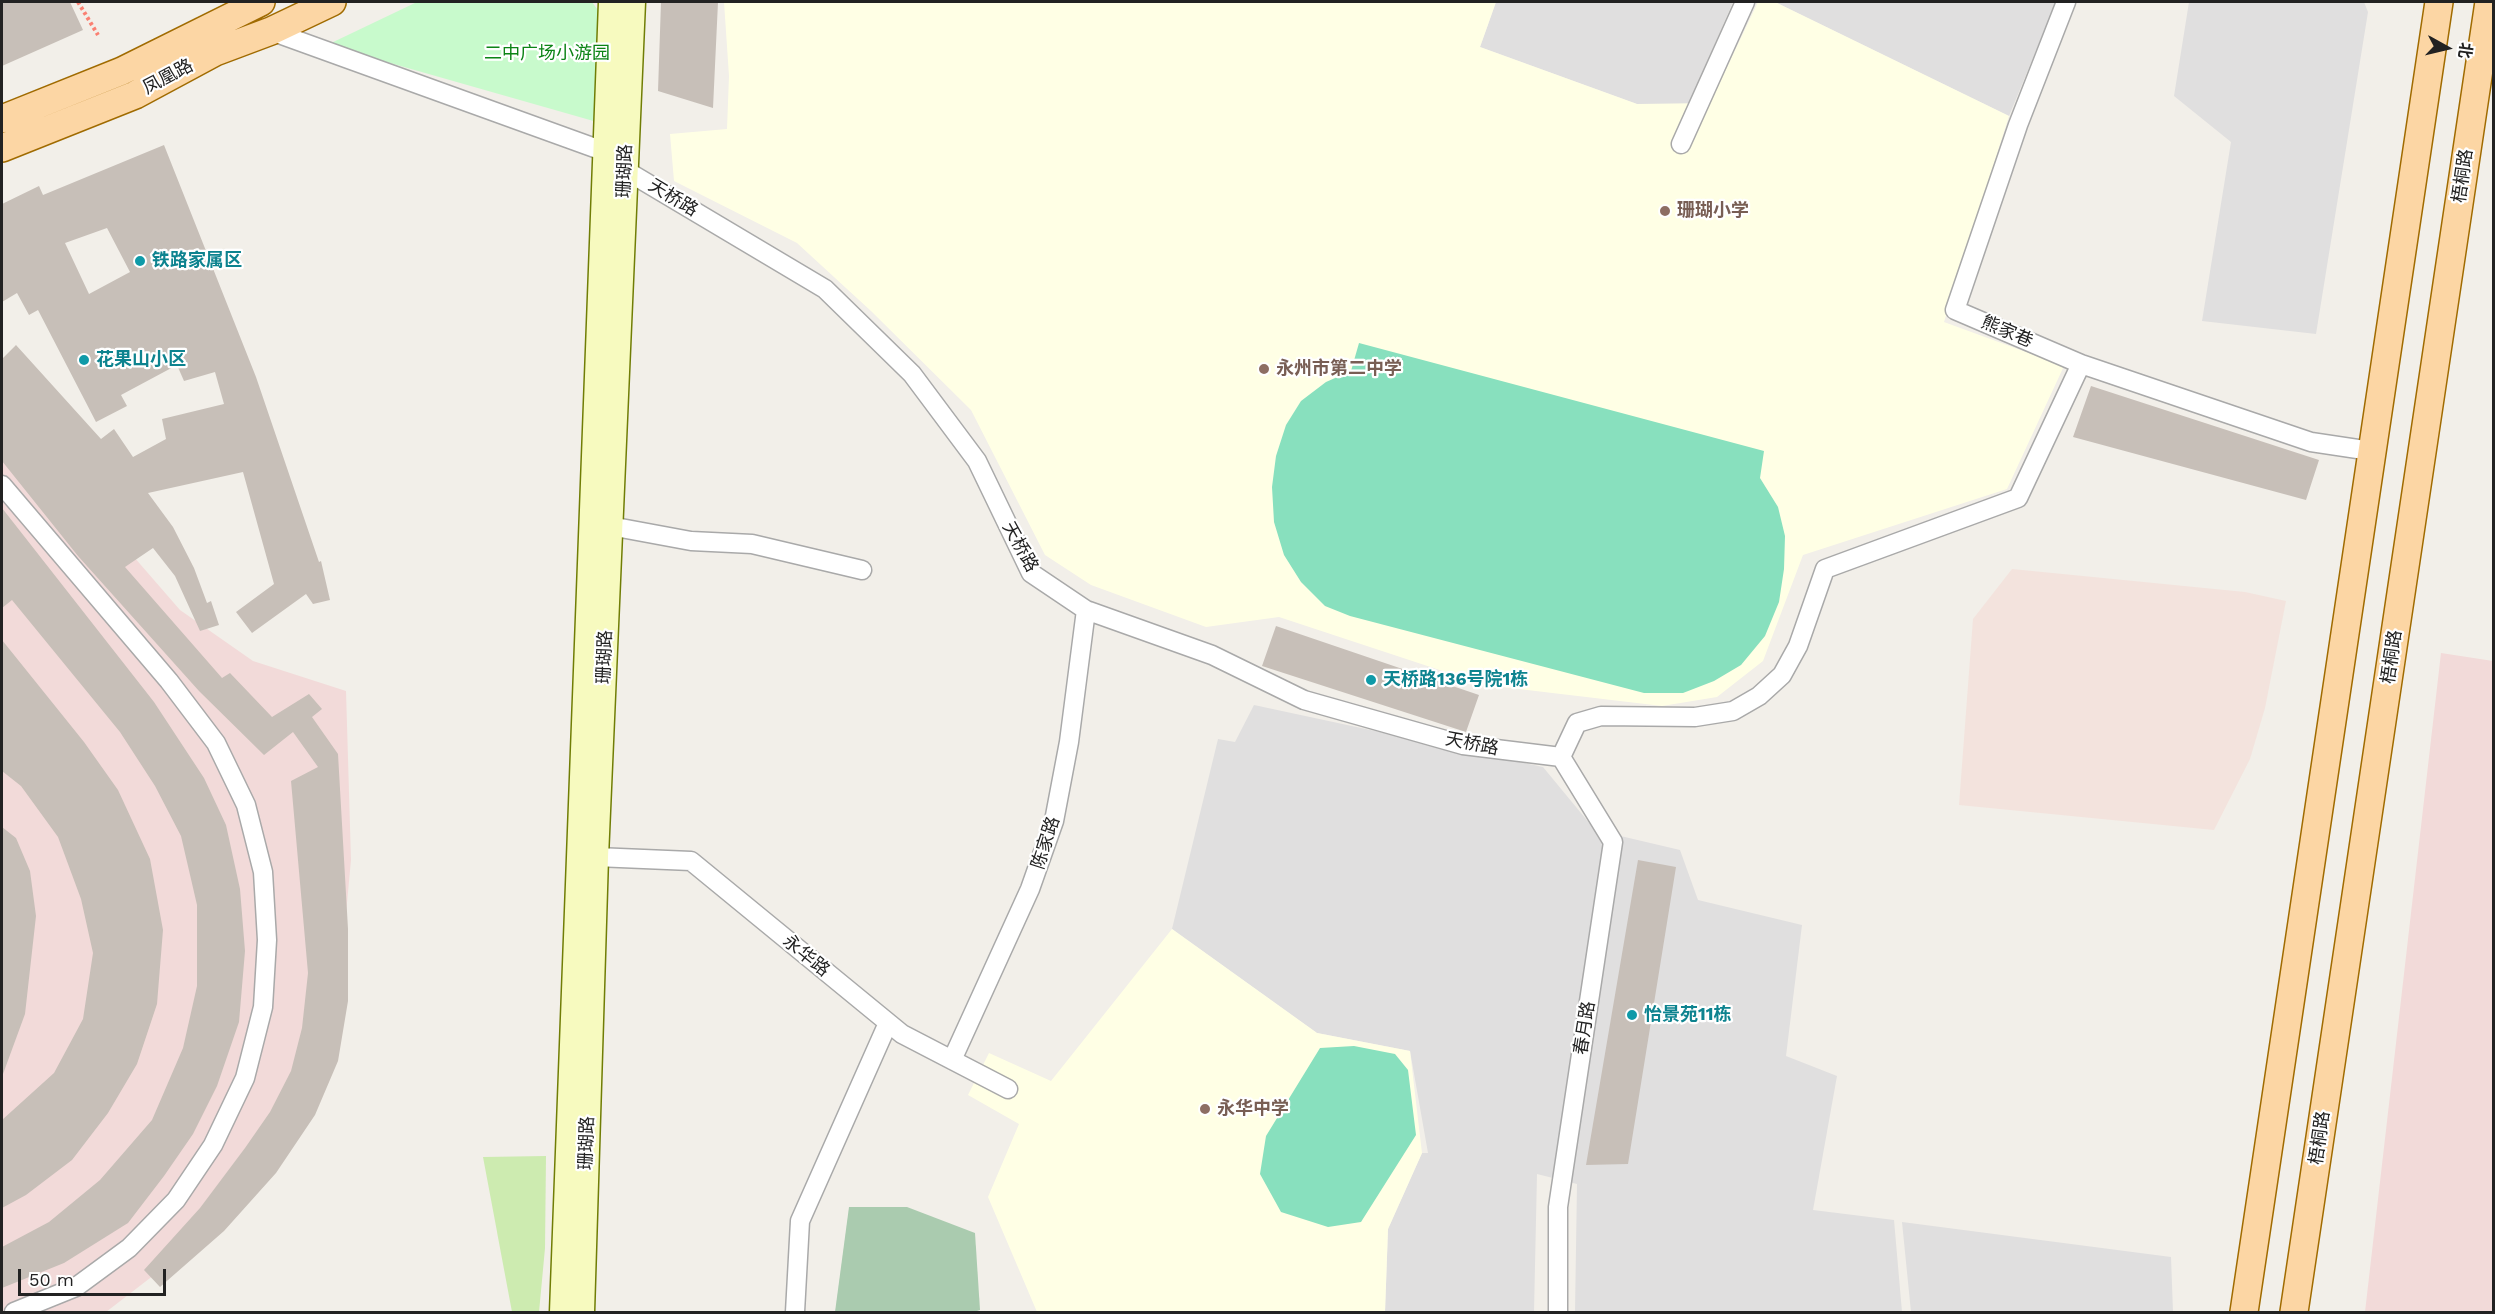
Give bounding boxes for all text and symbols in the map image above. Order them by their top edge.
north arrow [2417,18,2477,78]
text: 北 [2455,41,2476,60]
park label: 二中广场小游园 [484,43,610,65]
street label: 凤凰路 [139,55,197,99]
street label: 珊瑚路 [613,144,637,198]
street label: 梧桐路 [2449,148,2477,204]
street label: 天桥路 [644,175,702,221]
place label: 珊瑚小学 [1677,200,1749,222]
marker: 珊瑚小学 [1658,204,1672,218]
place label: 铁路家属区 [152,250,242,272]
marker: 铁路家属区 [133,254,147,268]
street label: 熊家巷 [1978,312,2036,352]
place label: 花果山小区 [96,349,186,371]
marker: 花果山小区 [77,353,91,367]
place label: 永州市第二中学 [1276,358,1402,380]
marker: 永州市第二中学 [1257,362,1271,376]
street label: 天桥路 [997,518,1043,576]
street label: 梧桐路 [2378,629,2406,685]
street label: 珊瑚路 [593,630,617,684]
place label: 天桥路136号院1栋 [1383,669,1528,691]
marker: 天桥路136号院1栋 [1364,673,1378,687]
street label: 天桥路 [1443,728,1501,760]
street label: 陈家路 [1027,814,1065,872]
street label: 永华路 [778,931,834,981]
street label: 春月路 [1570,1000,1600,1056]
place label: 怡景苑11栋 [1644,1004,1732,1026]
marker: 怡景苑11栋 [1625,1008,1639,1022]
place label: 永华中学 [1217,1098,1289,1120]
marker: 永华中学 [1198,1102,1212,1116]
street label: 梧桐路 [2306,1110,2334,1166]
street label: 珊瑚路 [575,1116,599,1170]
scale bar [21,1257,170,1295]
text: 50 m [29,1269,74,1290]

